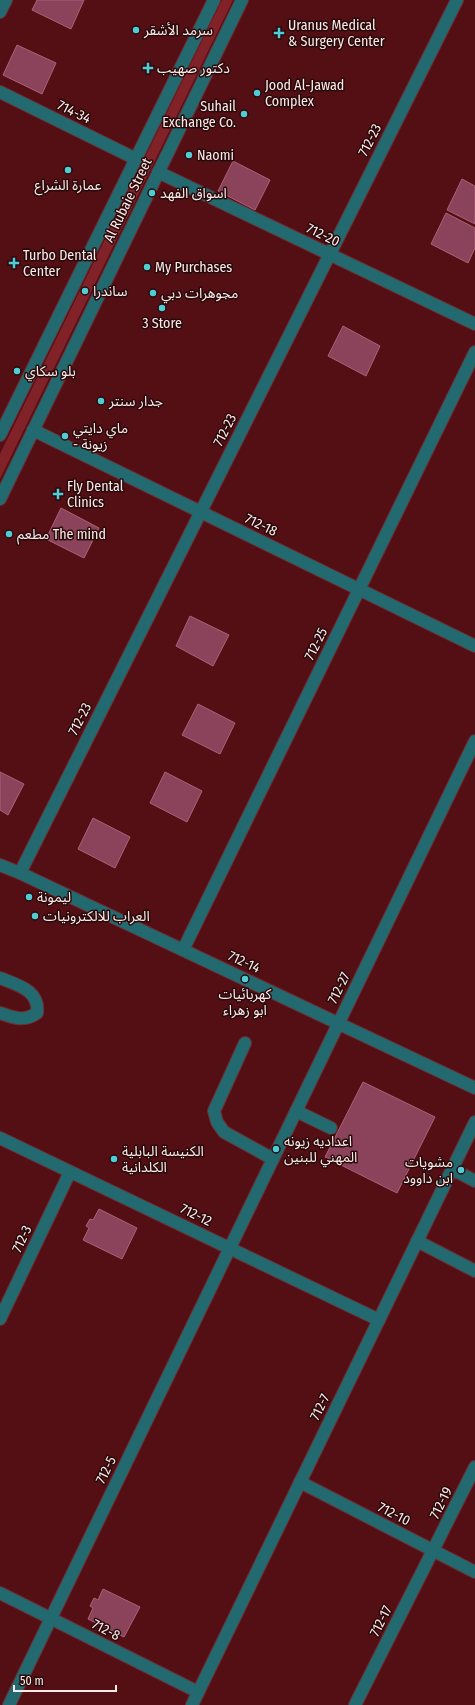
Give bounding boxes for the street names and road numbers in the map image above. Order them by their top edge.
street label: 714-34 [55,97,94,127]
street label: 712-23 [355,121,385,159]
street label: Al Rubaie Street [100,155,156,245]
street label: 712-20 [304,220,342,250]
street label: 712-23 [210,411,240,449]
street label: 712-18 [242,510,280,540]
street label: 712-25 [301,625,331,663]
street label: 712-23 [65,700,95,738]
street label: 712-14 [225,947,263,977]
street label: 712-27 [324,969,354,1007]
street label: 712-12 [177,1200,215,1230]
street label: 712-3 [8,1223,36,1255]
street label: 712-7 [306,1391,334,1423]
street label: 712-5 [92,1453,120,1487]
street label: 712-19 [426,1484,456,1522]
street label: 712-10 [375,1499,413,1529]
street label: 712-17 [366,1602,396,1639]
street label: 712-8 [89,1616,123,1644]

